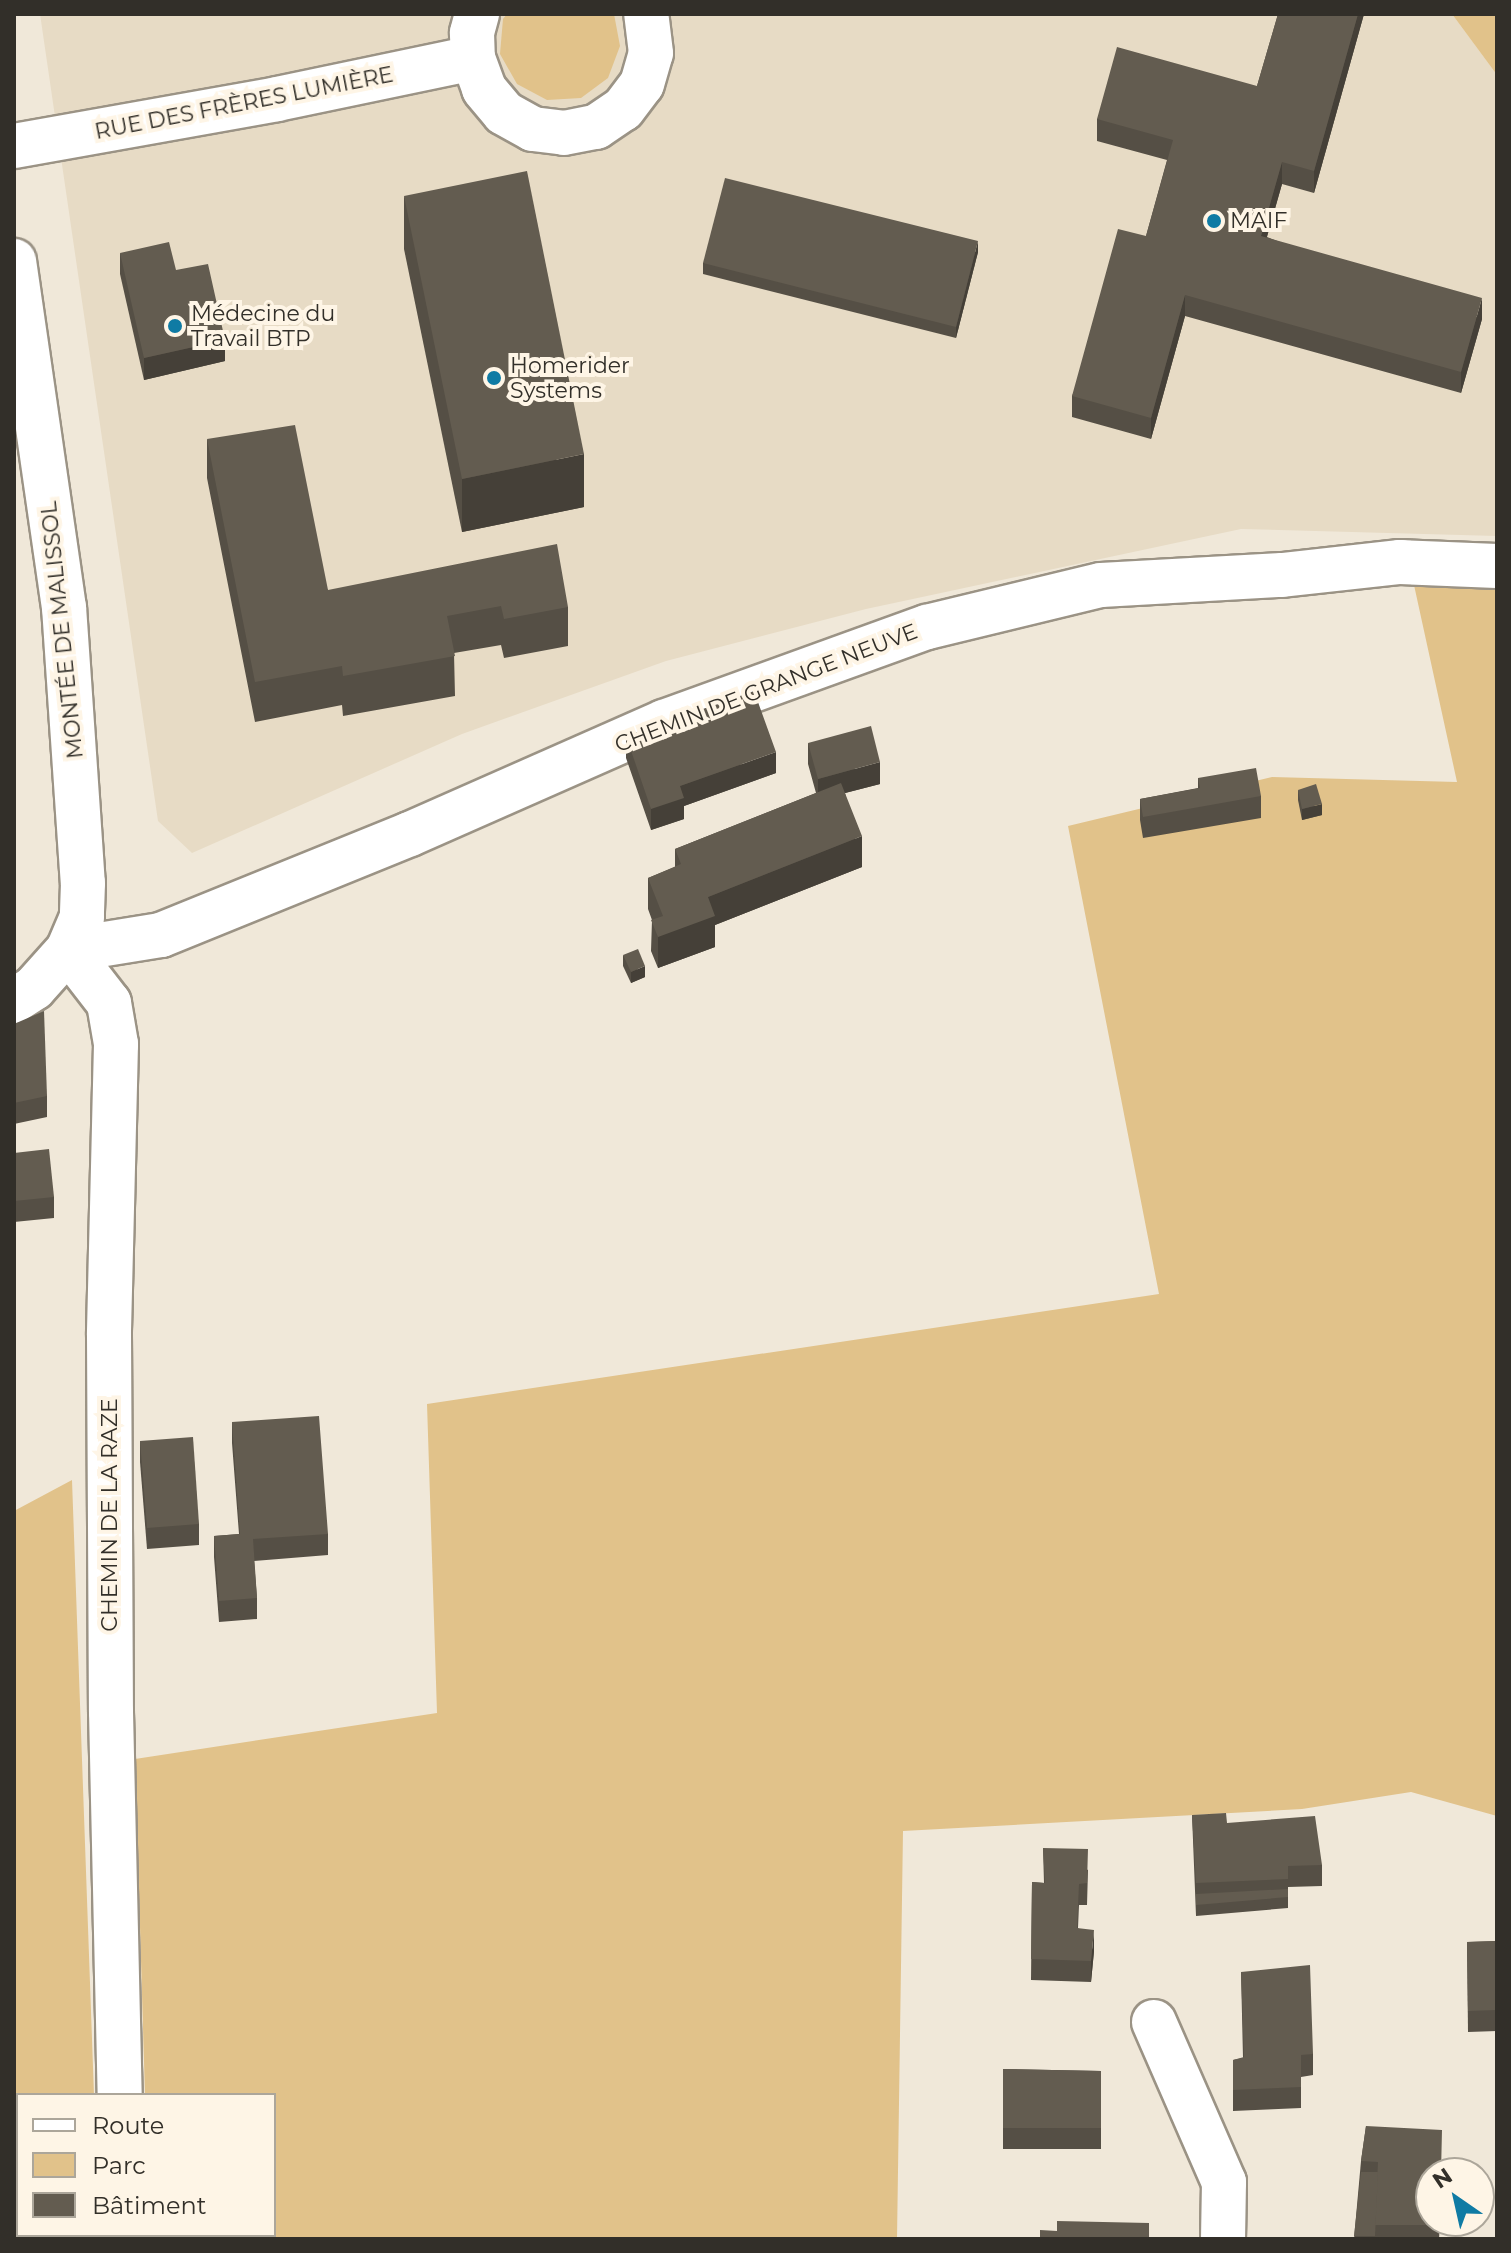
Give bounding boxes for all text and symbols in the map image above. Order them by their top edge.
street label: RUE DES FRÈRES LUMIÈRE [92,61,396,145]
place label: MAIF [1230,208,1287,234]
marker: MAIF [1205,212,1223,230]
place label: Médecine du Travail BTP [191,300,335,352]
marker: Médecine du Travail BTP [166,317,184,335]
place label: Homerider Systems [510,352,630,404]
marker: Homerider Systems [485,369,503,387]
street label: MONTÉE DE MALISSOL [35,500,89,760]
street label: CHEMIN DE GRANGE NEUVE [611,618,921,758]
street label: CHEMIN DE LA RAZE [97,1398,123,1632]
legend [16,2093,276,2237]
text: Route [92,2111,164,2140]
text: Parc [92,2151,146,2180]
north arrow [1415,2157,1495,2237]
text: N [1427,2162,1457,2195]
text: Bâtiment [92,2191,206,2220]

